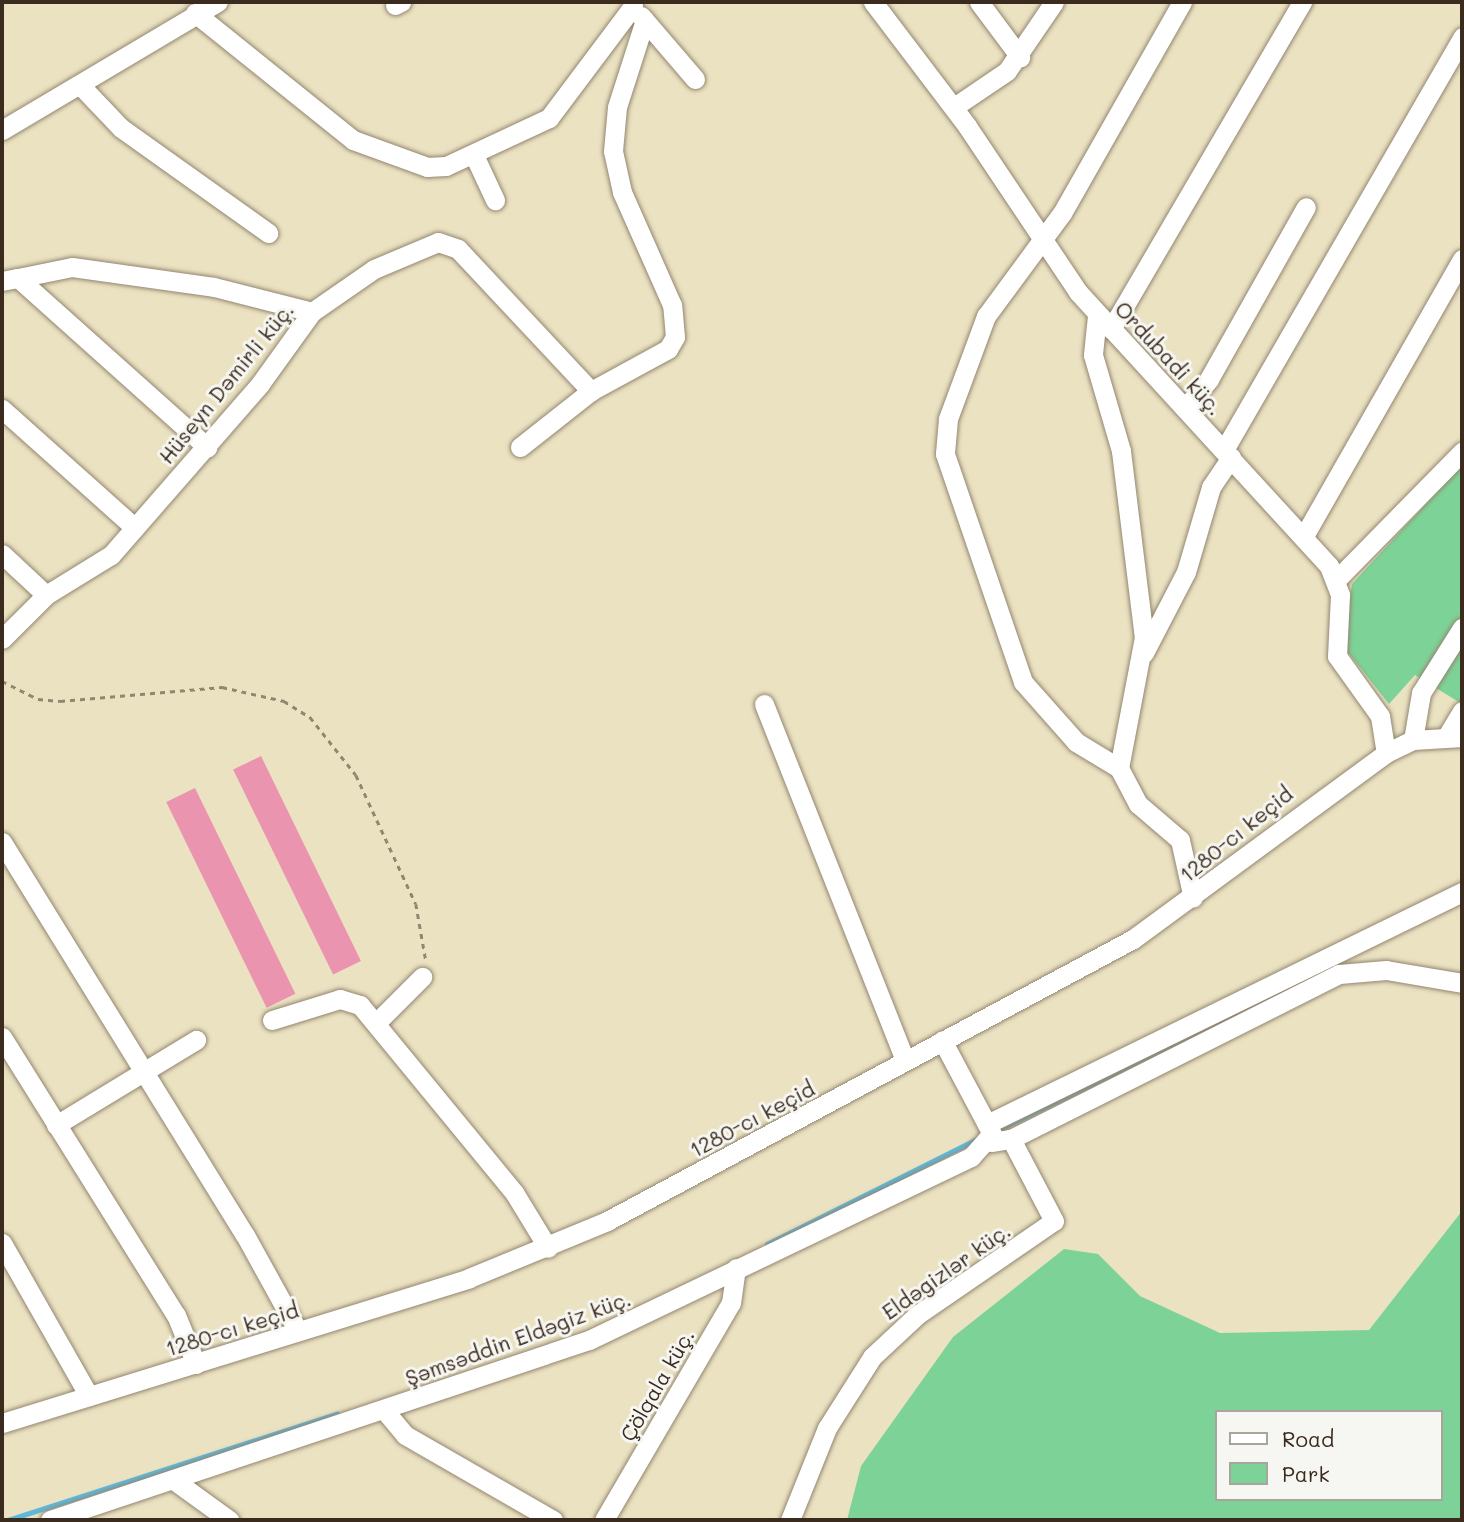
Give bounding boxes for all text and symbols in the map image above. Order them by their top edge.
street label: Ordubadi küç. [1110,296,1228,420]
street label: Hüseyn Dəmirli küç. [153,297,299,469]
street label: 1280-cı keçid [1175,781,1297,887]
street label: 1280-cı keçid [685,1076,819,1162]
street label: Eldəgizlər küç. [877,1217,1015,1325]
street label: Şəmsəddin Eldəgiz küç. [402,1285,634,1391]
street label: 1280-cı keçid [163,1297,301,1361]
street label: Çölqala küç. [615,1324,699,1446]
legend [1216,1410,1443,1501]
text: Road [1282,1425,1334,1452]
text: Park [1282,1460,1330,1487]

